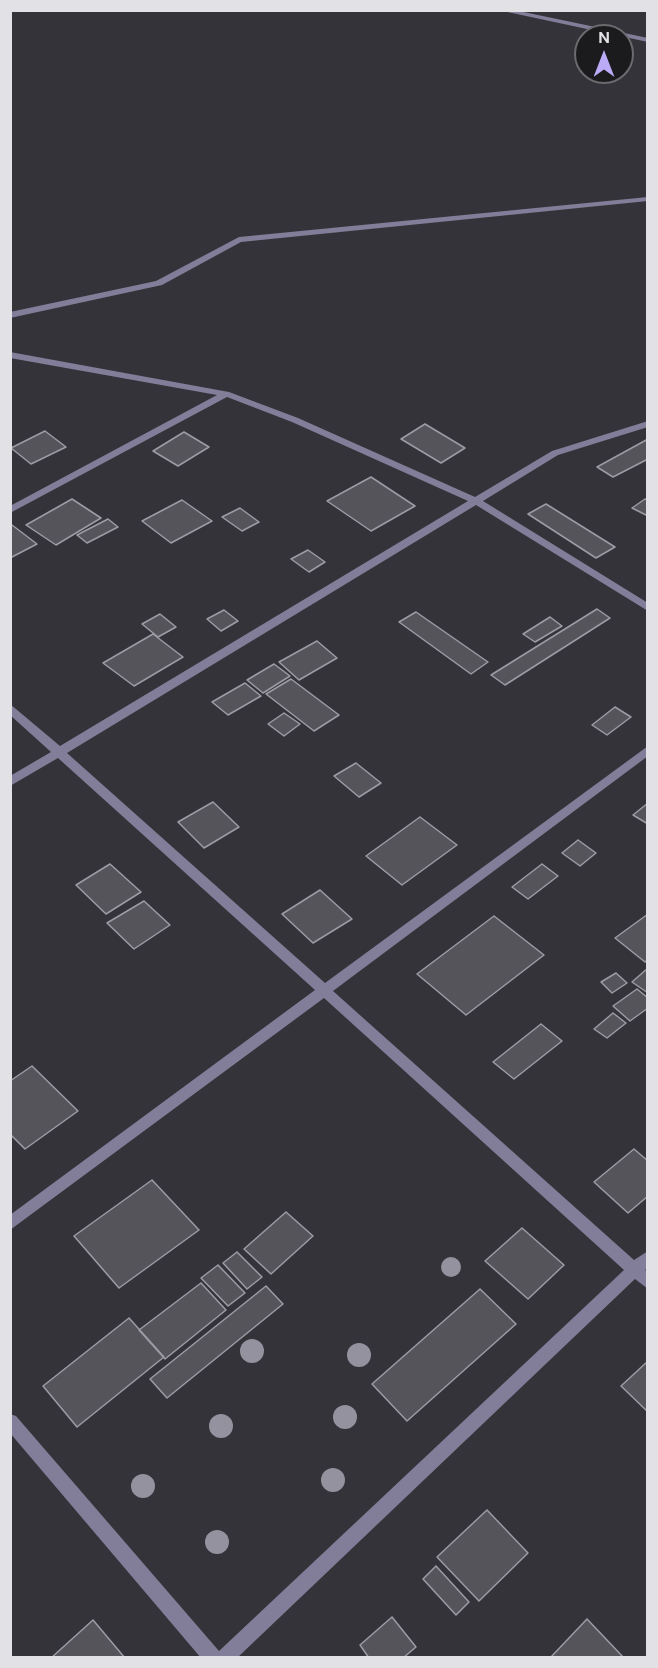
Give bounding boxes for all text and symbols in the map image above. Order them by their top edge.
north arrow [574,24,634,84]
text: N [598,27,610,48]

